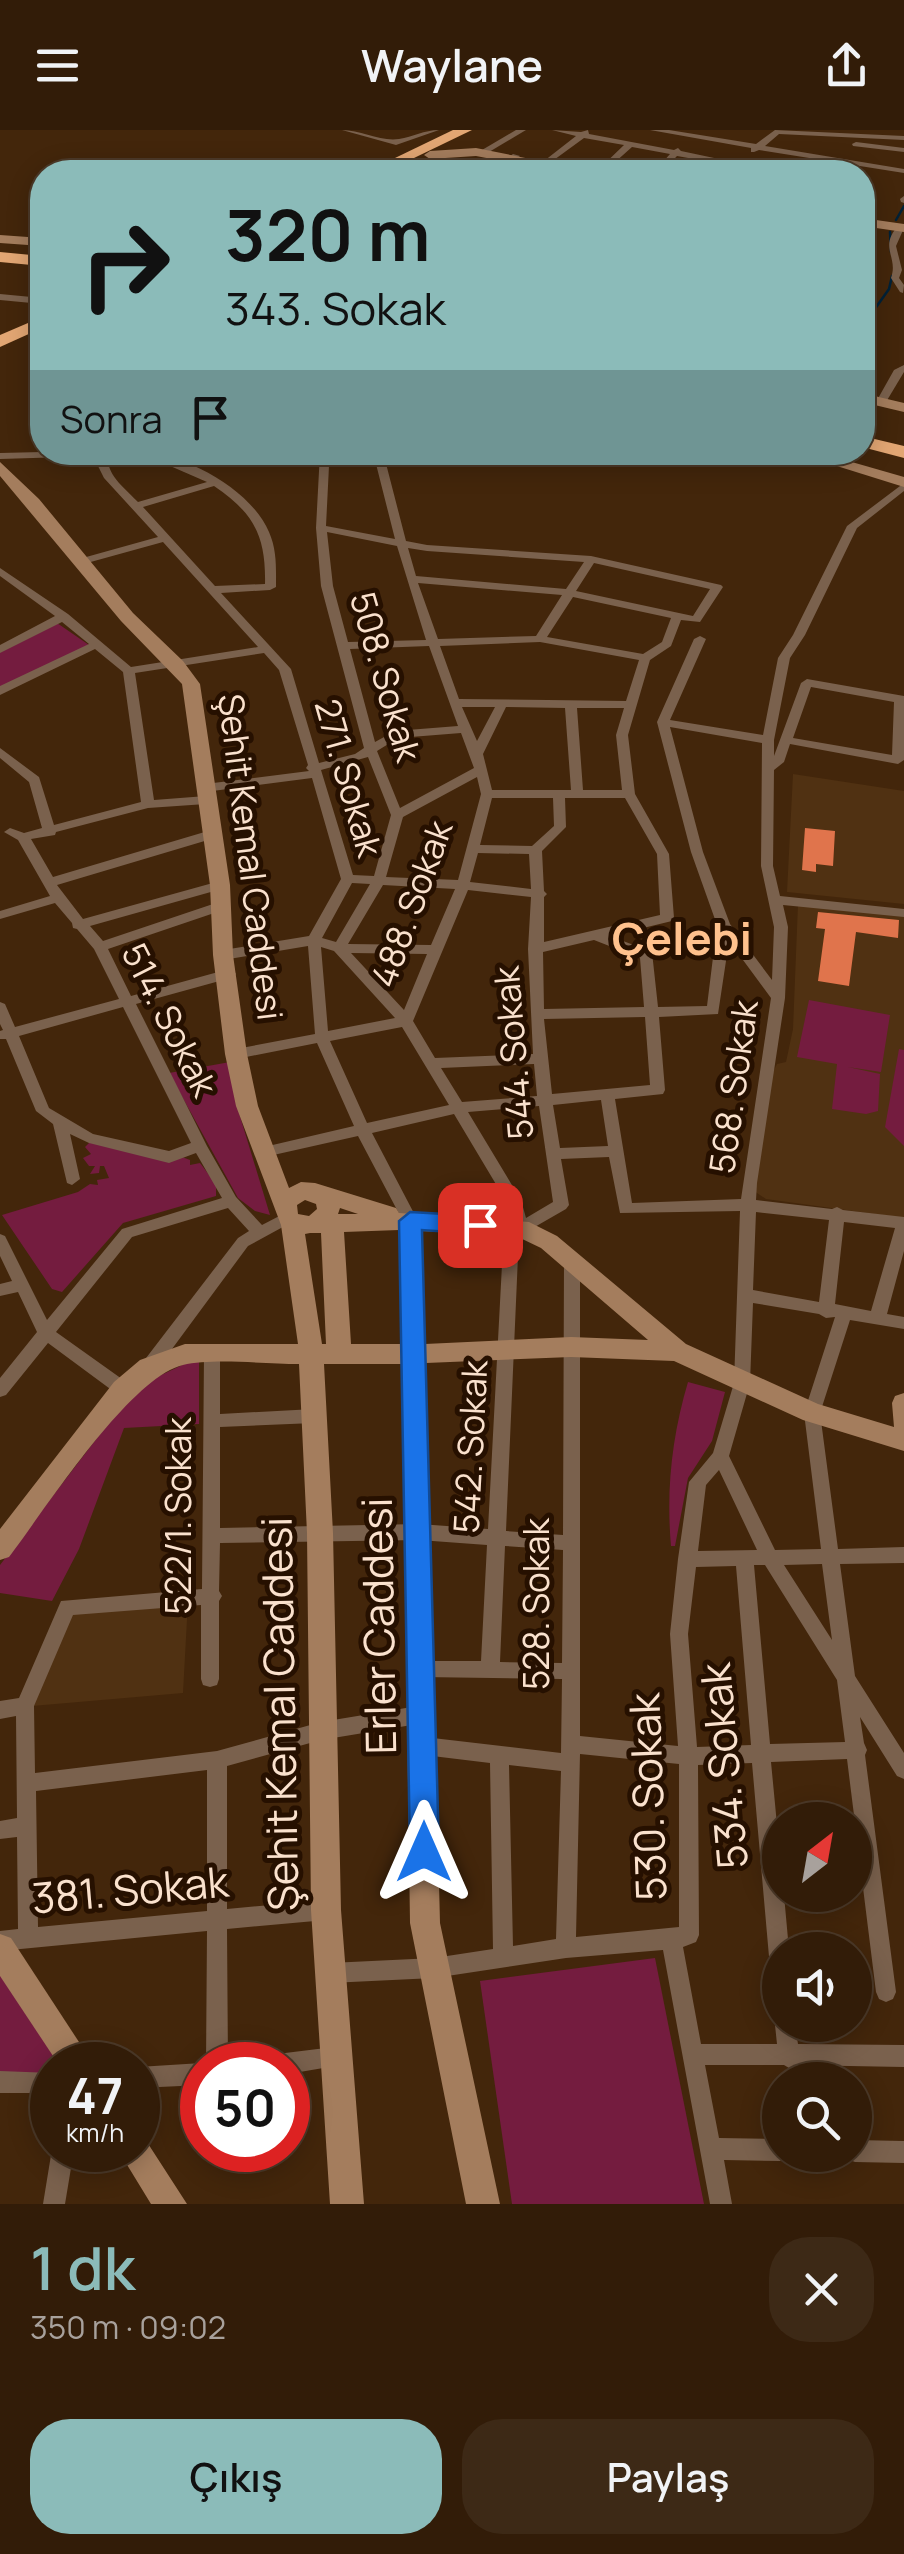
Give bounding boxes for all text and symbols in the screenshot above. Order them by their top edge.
text: Waylane [361,34,543,96]
icon: menu [30,38,85,93]
icon: share [819,38,874,93]
text: 320 m [225,186,430,282]
icon: right [60,200,190,330]
text: 343. Sokak [225,277,446,339]
icon: arrive [183,390,238,445]
text: Sonra [60,392,163,444]
street label: 508. Sokak [339,586,433,769]
street label: Şehit Kemal Caddesi [207,691,295,1023]
street label: 271. Sokak [304,693,395,864]
street label: 488. Sokak [359,812,464,993]
district label: Çelebi [612,907,752,969]
street label: 514. Sokak [111,935,230,1106]
street label: 544. Sokak [481,963,544,1142]
street label: 568. Sokak [697,995,769,1177]
pin [438,1183,523,1268]
icon: arrive [453,1198,508,1253]
street label: 542. Sokak [442,1358,499,1535]
street label: 522/1. Sokak [154,1416,202,1615]
street label: Erler Caddesi [347,1497,409,1755]
street label: Şehit Kemal Caddesi [247,1516,311,1912]
street label: 528. Sokak [512,1516,560,1690]
street label: 534. Sokak [685,1660,761,1871]
street label: 530. Sokak [614,1691,680,1902]
position arrow [372,1800,476,1904]
north arrow [762,1802,872,1912]
map controls [762,1802,872,2172]
street label: 381. Sokak [29,1851,232,1926]
button: sound [762,1932,872,2042]
speed limit sign: 50 [180,2042,310,2172]
text: 47 [66,2061,124,2129]
button: search [762,2062,872,2172]
text: km/h [66,2115,124,2150]
text: 1 dk [30,2226,135,2308]
button: close [769,2237,874,2342]
text: 350 m · 09:02 [30,2305,226,2349]
button: Çıkış [30,2419,442,2534]
button: Paylaş [462,2419,874,2534]

